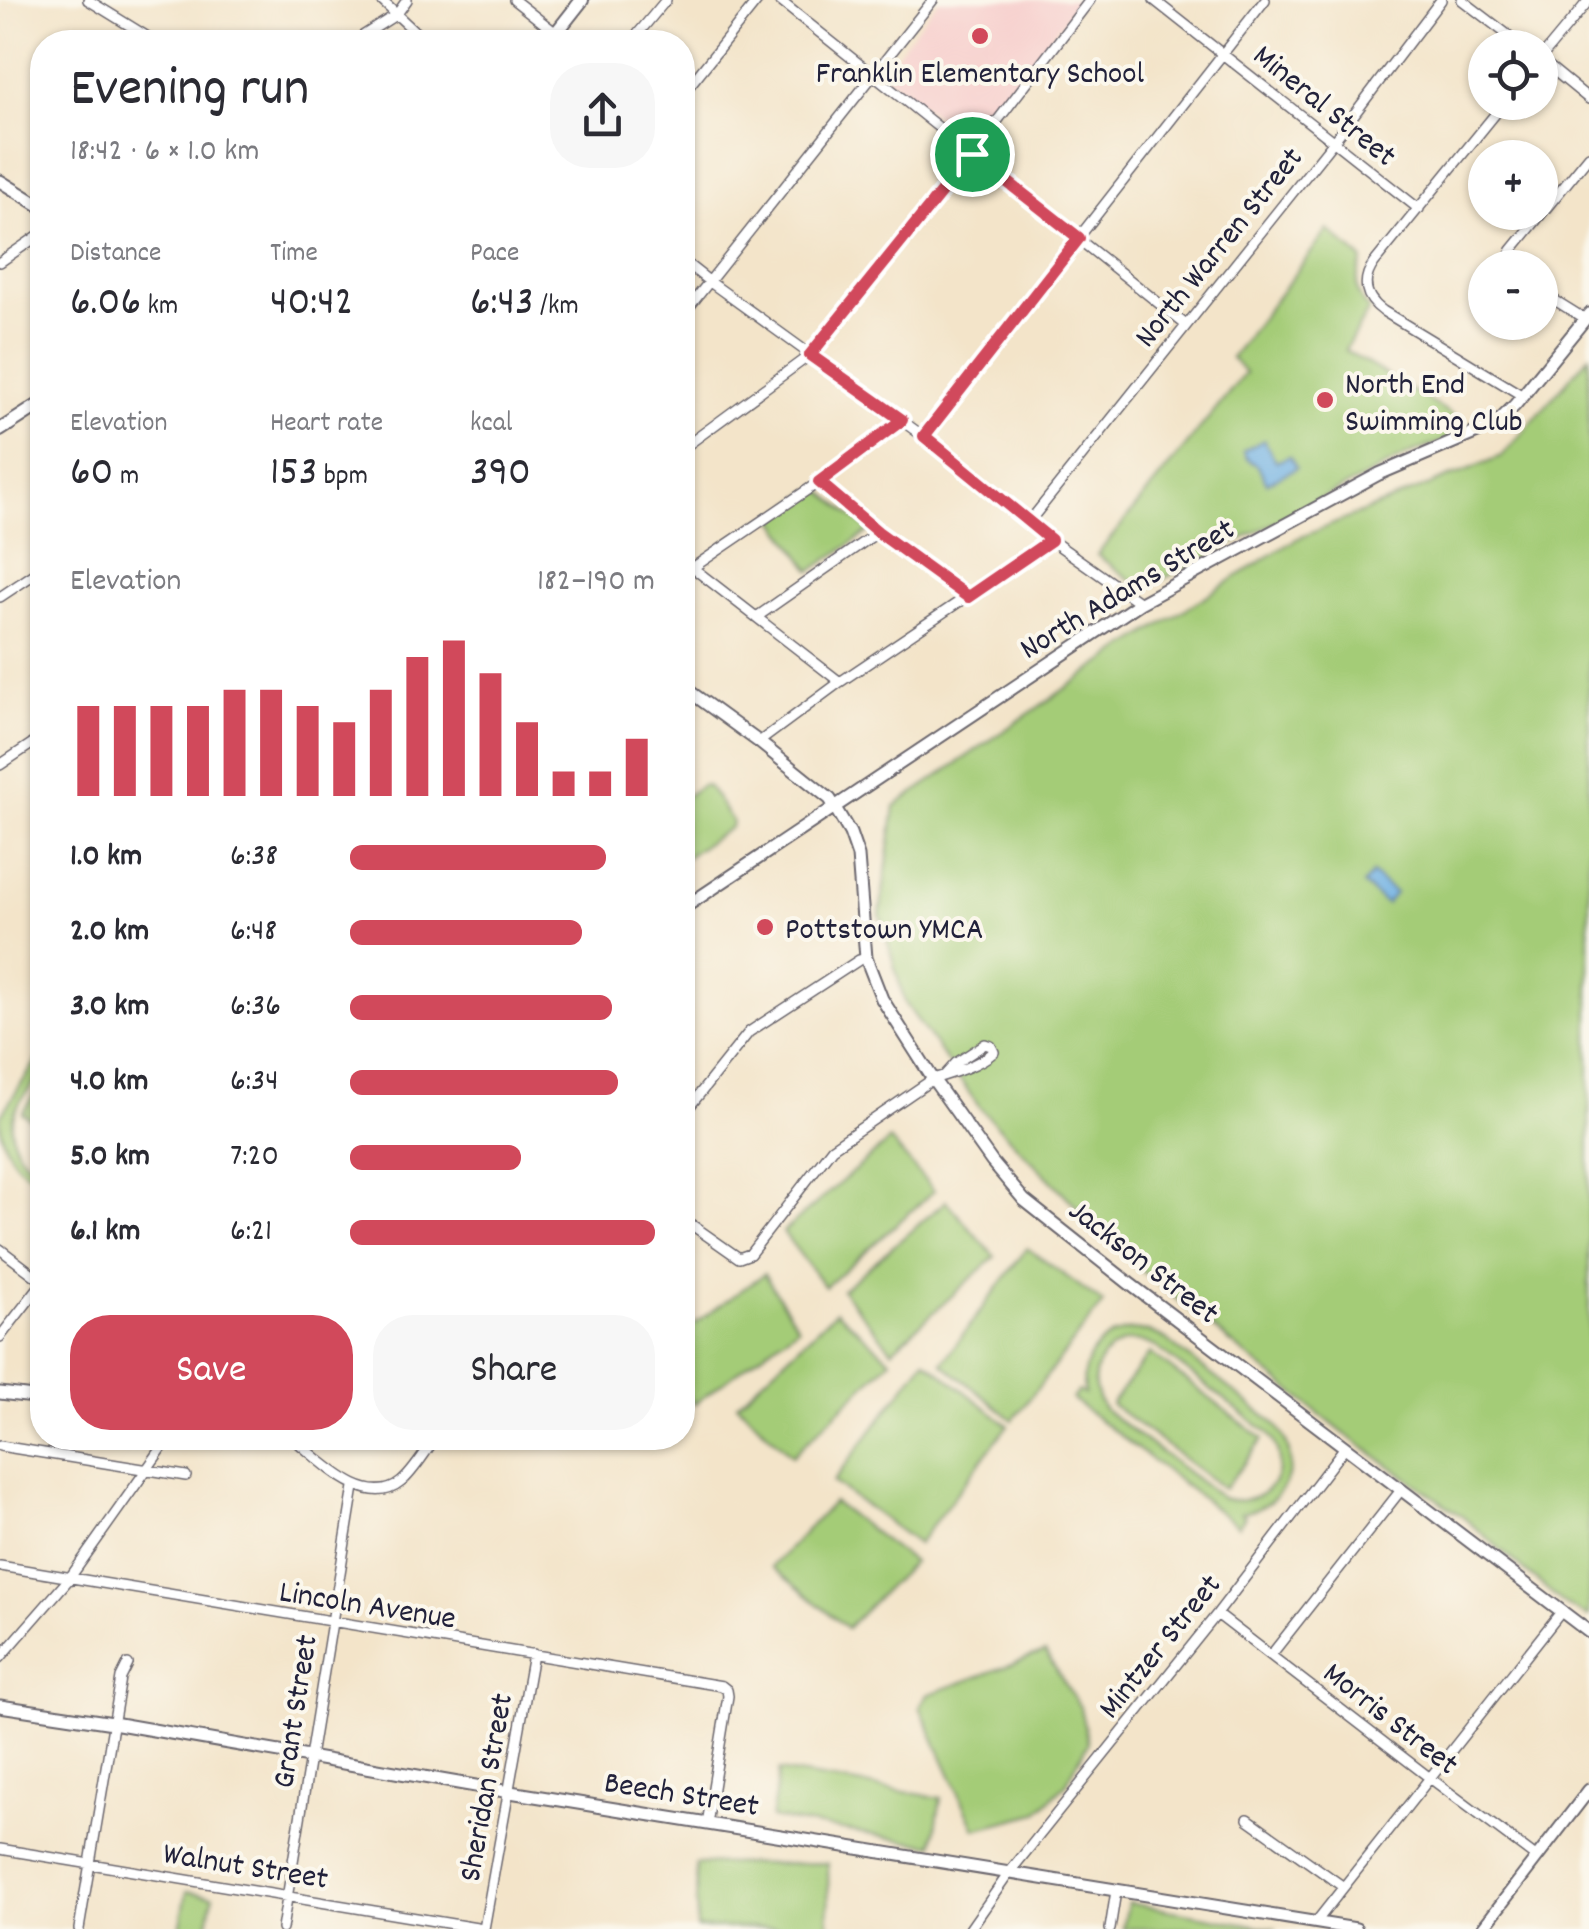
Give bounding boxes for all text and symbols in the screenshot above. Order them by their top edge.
marker: Franklin Elementary School [969,25,991,47]
map controls [1468,30,1558,340]
button: locate [1468,30,1558,120]
street label: Mineral Street [1241,36,1405,180]
text: Evening run [70,53,309,132]
place label: Franklin Elementary School [816,53,1145,99]
button: share [550,63,655,168]
pin [930,112,1015,197]
icon: arrive [945,127,1000,182]
text: 18:42 · 6 × 1.0 km [70,130,259,176]
street label: North Warren Street [1125,139,1317,360]
button: + [1468,140,1558,230]
text: Distance [70,235,161,275]
text: Time [270,235,318,275]
text: Pace [470,235,519,275]
button: − [1468,250,1558,340]
text: 6.06 [70,275,141,335]
text: 40:42 [270,275,353,335]
text: 6:43 [470,275,534,335]
text: km [141,288,178,328]
text: /km [534,288,579,328]
place label: North End Swimming Club [1345,364,1523,447]
marker: North End Swimming Club [1314,389,1336,411]
text: Elevation [70,405,167,445]
text: Heart rate [270,405,383,445]
text: kcal [470,405,513,445]
text: 60 [70,445,113,505]
text: 153 [270,445,317,505]
text: 390 [470,445,531,505]
text: m [113,458,139,498]
text: bpm [317,458,368,498]
street label: North Adams Street [1012,509,1245,674]
text: Elevation [70,560,181,606]
text: 182–190 m [537,560,655,606]
text: 1.0 km [70,835,142,881]
text: 6:38 [230,835,278,881]
place label: Pottstown YMCA [785,909,983,955]
text: 2.0 km [70,910,149,956]
text: 6:48 [230,910,277,956]
marker: Pottstown YMCA [754,916,776,938]
text: 3.0 km [70,985,149,1031]
text: 6:36 [230,985,281,1031]
text: 4.0 km [70,1060,148,1106]
text: 6:34 [230,1060,278,1106]
text: 5.0 km [70,1135,150,1181]
text: 7:20 [230,1135,279,1181]
street label: Jackson Street [1057,1190,1227,1338]
text: 6.1 km [70,1210,140,1256]
text: 6:21 [230,1210,272,1256]
button: Save [70,1315,353,1430]
button: Share [373,1315,655,1430]
street label: Mintzer Street [1089,1566,1235,1730]
street label: Lincoln Avenue [276,1571,459,1645]
street label: Grant Street [263,1632,333,1792]
street label: Morris Street [1311,1653,1467,1789]
street label: Sheridan Street [450,1690,528,1886]
street label: Beech Street [601,1762,762,1832]
street label: Walnut Street [159,1833,331,1905]

